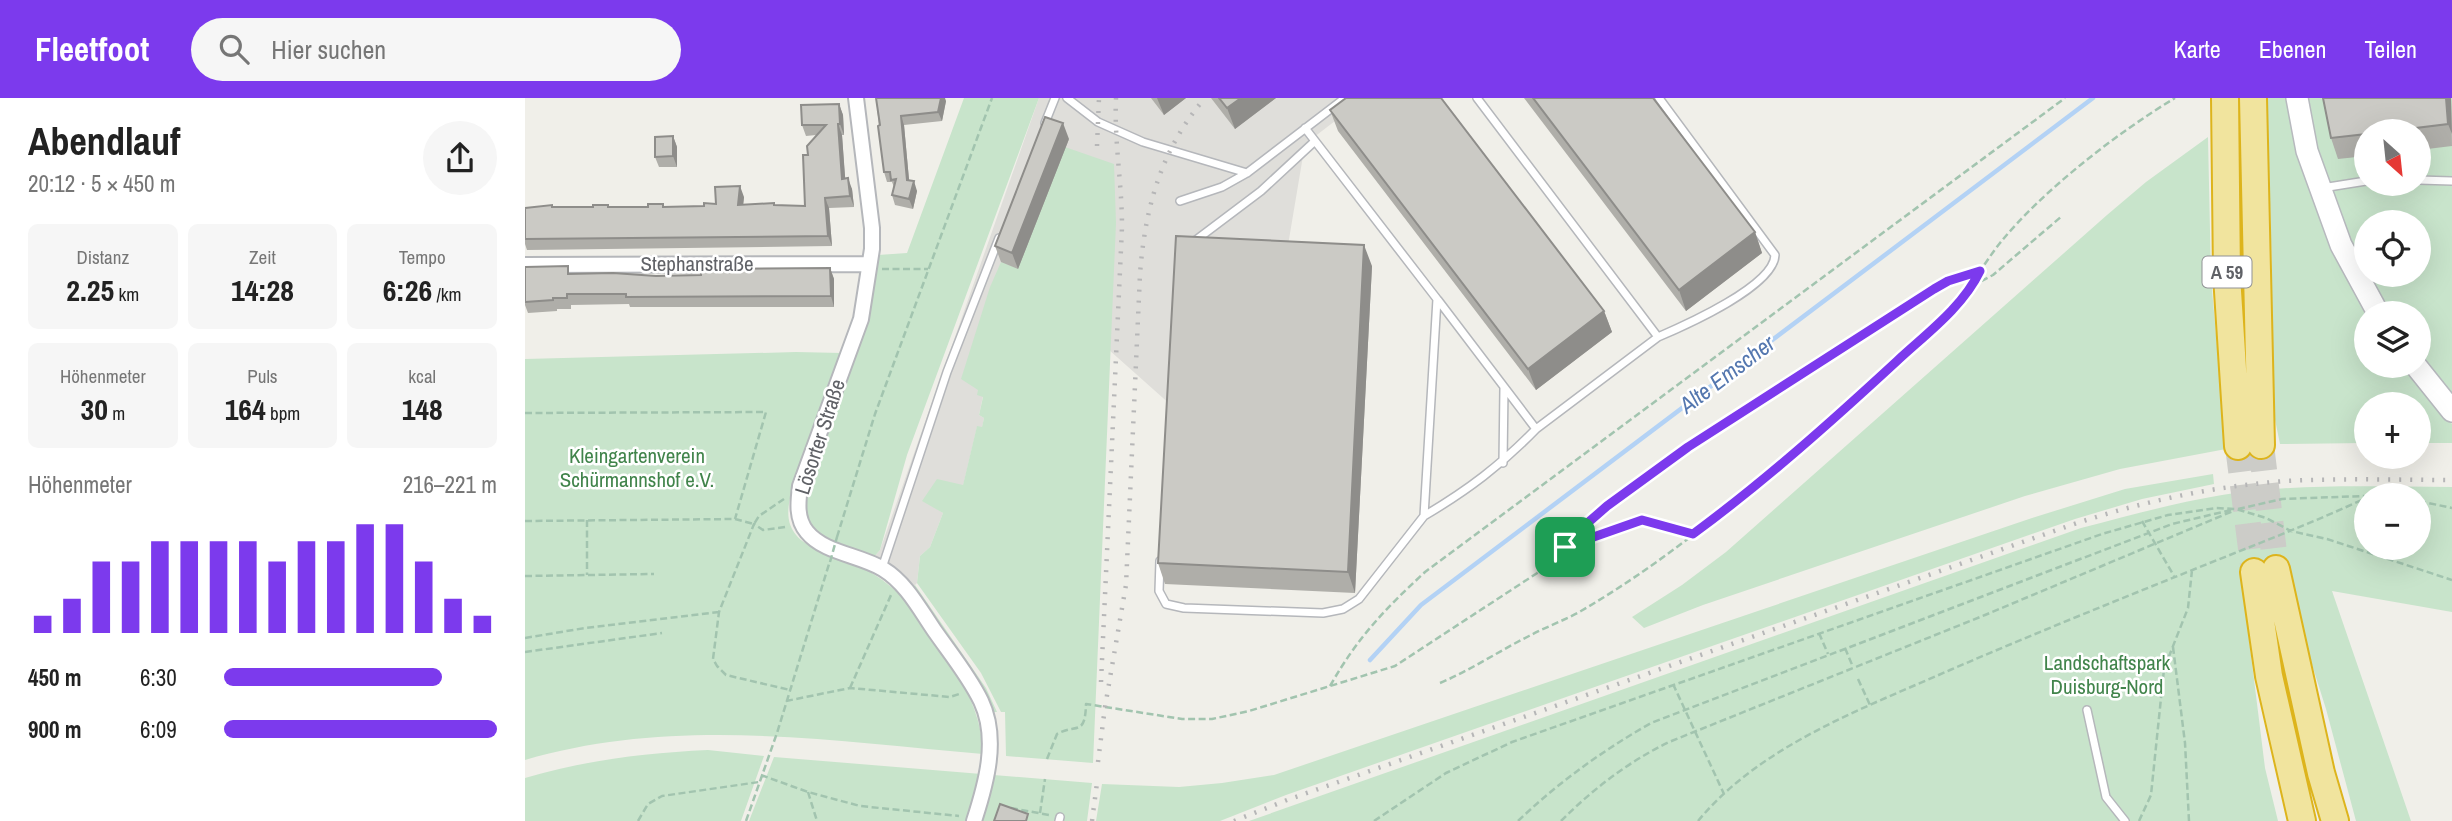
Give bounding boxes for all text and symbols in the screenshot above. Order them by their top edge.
search box [191,18,681,81]
text: Fleetfoot [35,27,149,71]
icon: search [215,30,253,68]
text: Hier suchen [271,32,386,67]
text: Karte [2174,33,2221,65]
text: Ebenen [2259,33,2326,65]
text: Teilen [2364,33,2417,65]
text: Abendlauf [28,116,180,167]
north arrow [2354,119,2431,196]
map controls [2354,119,2431,560]
button: share [423,121,497,195]
text: 20:12 · 5 × 450 m [28,168,175,199]
button: locate [2354,210,2431,287]
text: Distanz [76,244,129,270]
text: Zeit [249,244,276,270]
text: Tempo [399,244,446,270]
street label: Stephanstraße [641,249,753,278]
road number: A 59 [2203,256,2251,288]
text: 2.25 [66,270,114,310]
text: 14:28 [231,270,294,310]
text: 6:26 [383,270,432,310]
text: km [114,281,139,307]
text: /km [432,281,462,307]
button: layers [2354,301,2431,378]
water label: Alte Emscher [1672,327,1781,420]
text: Höhenmeter [60,363,146,389]
text: Puls [247,363,278,389]
text: kcal [408,363,436,389]
street label: Lösorter Straße [787,375,852,498]
text: 30 [80,389,108,429]
text: 164 [225,389,266,429]
text: 148 [402,389,443,429]
button: + [2354,392,2431,469]
text: m [108,400,125,426]
text: bpm [266,400,300,426]
park label: Kleingartenverein Schürmannshof e.V. [560,441,714,494]
text: Höhenmeter [28,469,132,500]
text: 216–221 m [403,469,497,500]
button: − [2354,483,2431,560]
pin [1535,517,1595,577]
icon: arrive [1546,528,1584,566]
park label: Landschaftspark Duisburg-Nord [2044,648,2171,701]
text: 450 m [28,662,81,693]
text: 6:30 [140,662,177,693]
text: 900 m [28,714,81,745]
text: 6:09 [140,714,177,745]

